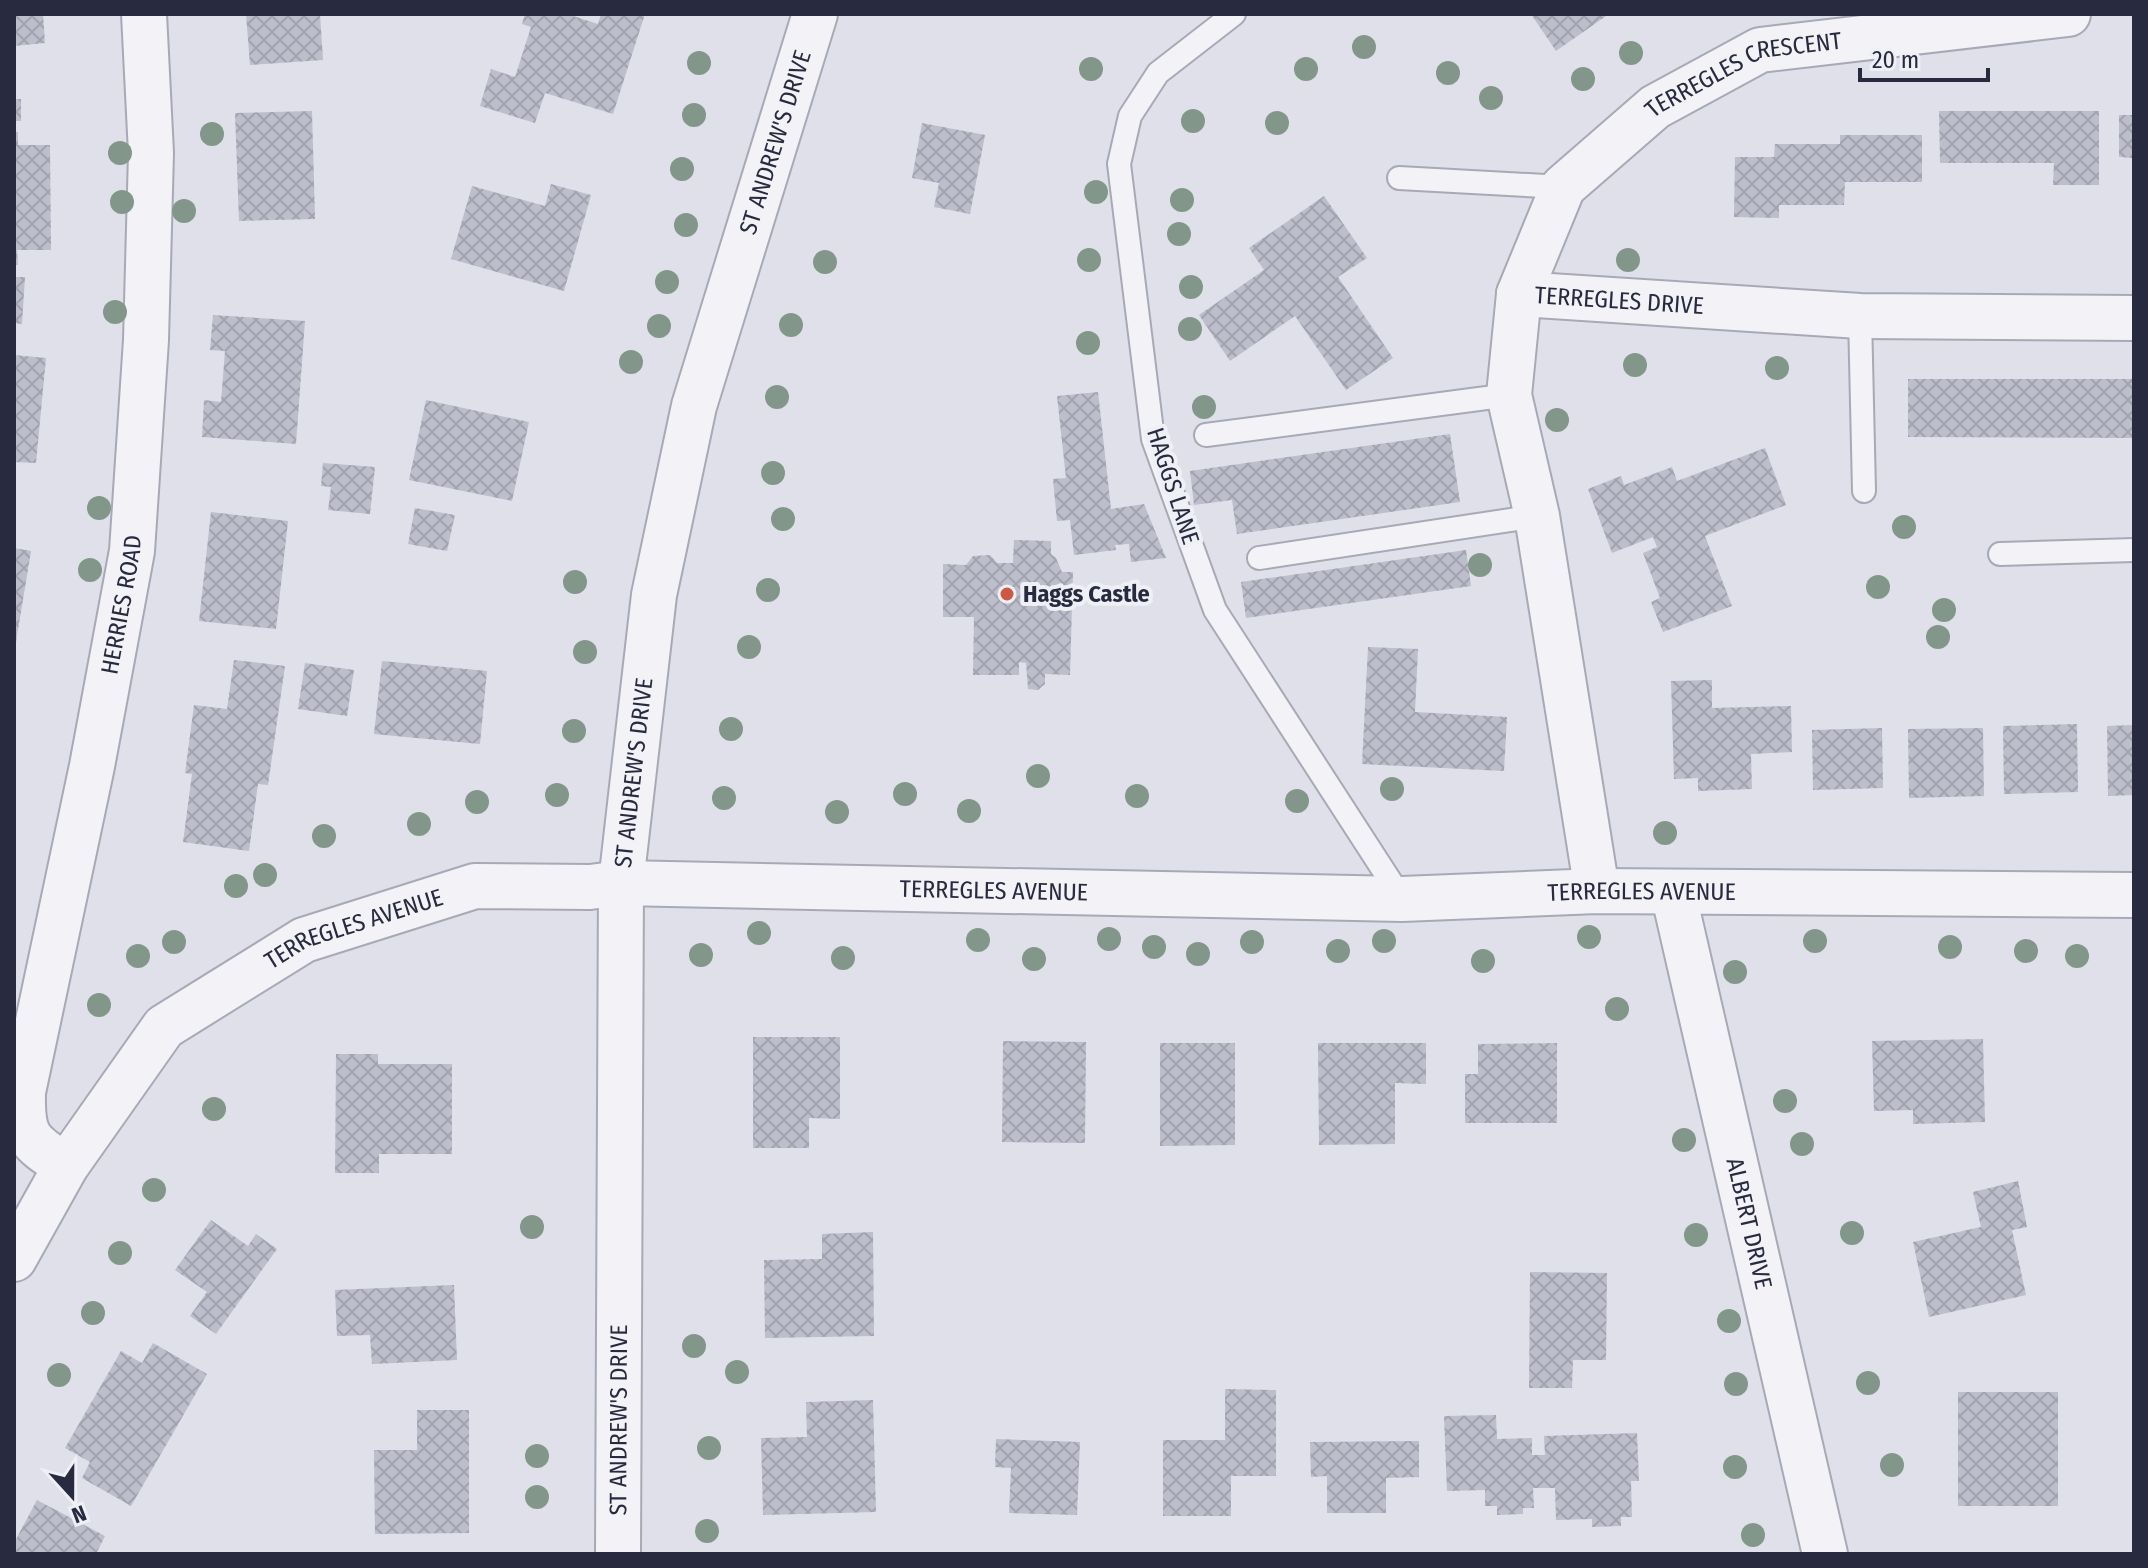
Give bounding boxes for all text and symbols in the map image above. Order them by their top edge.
street label: TERREGLES CRESCENT [1639,27,1843,123]
scale bar [1860,32,1988,82]
text: 20 m [1872,46,1919,74]
street label: ST ANDREW'S DRIVE [734,47,817,238]
street label: TERREGLES DRIVE [1534,281,1705,320]
street label: HAGGS LANE [1141,424,1205,548]
street label: HERRIES ROAD [95,534,147,677]
place label: Haggs Castle [1023,580,1150,608]
marker: Haggs Castle [998,585,1016,603]
street label: ST ANDREW'S DRIVE [609,676,658,869]
street label: TERREGLES AVENUE [899,875,1088,907]
street label: TERREGLES AVENUE [1547,877,1736,907]
street label: TERREGLES AVENUE [260,883,446,975]
street label: ALBERT DRIVE [1720,1155,1778,1292]
street label: ST ANDREW'S DRIVE [604,1324,633,1516]
north arrow [32,1456,112,1536]
text: N [68,1499,90,1529]

